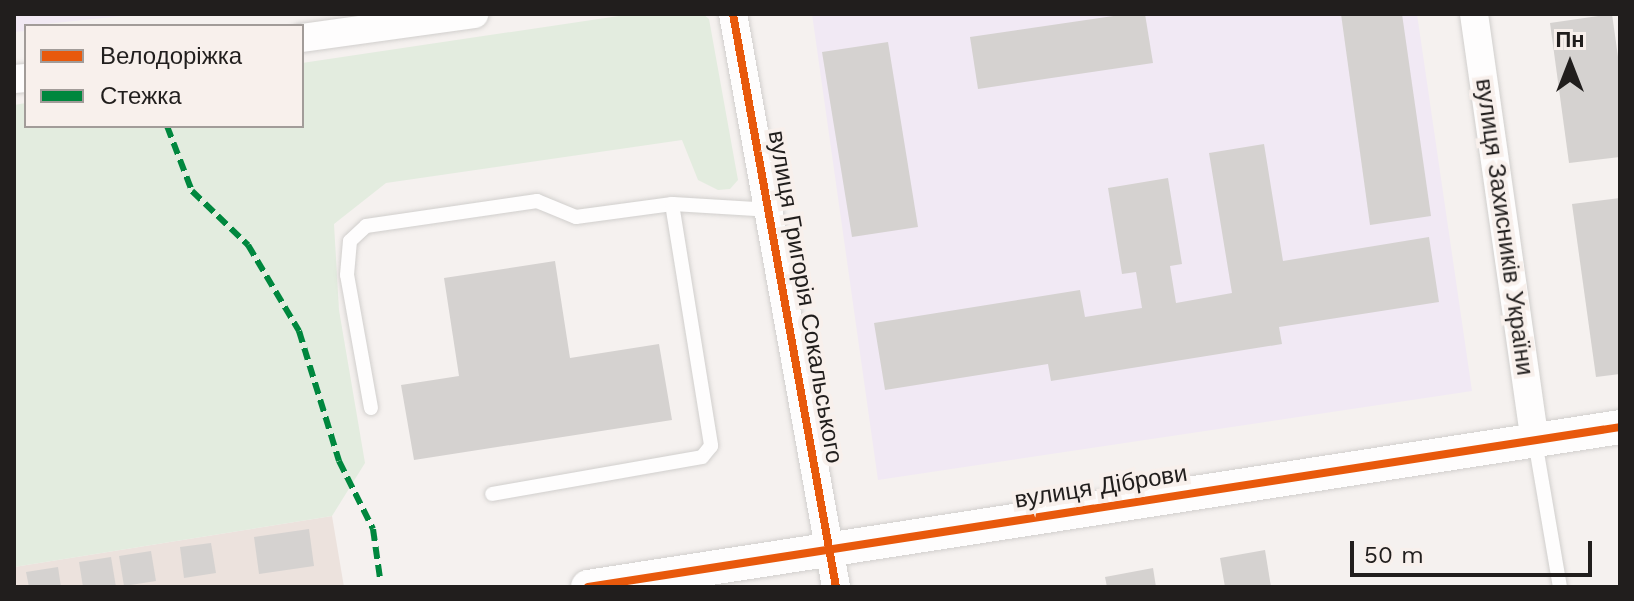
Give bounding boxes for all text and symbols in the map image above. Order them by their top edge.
legend [24,24,304,128]
north arrow [1530,24,1610,104]
text: Пн [1555,27,1585,52]
text: Велодоріжка [100,42,242,70]
street label: вулиця Захисників України [1469,77,1539,377]
text: Стежка [100,82,182,110]
street label: вулиця Григорія Сокальського [762,128,848,466]
street label: вулиця Діброви [1013,459,1189,515]
scale bar [1354,525,1596,575]
text: 50 m [1364,541,1424,569]

